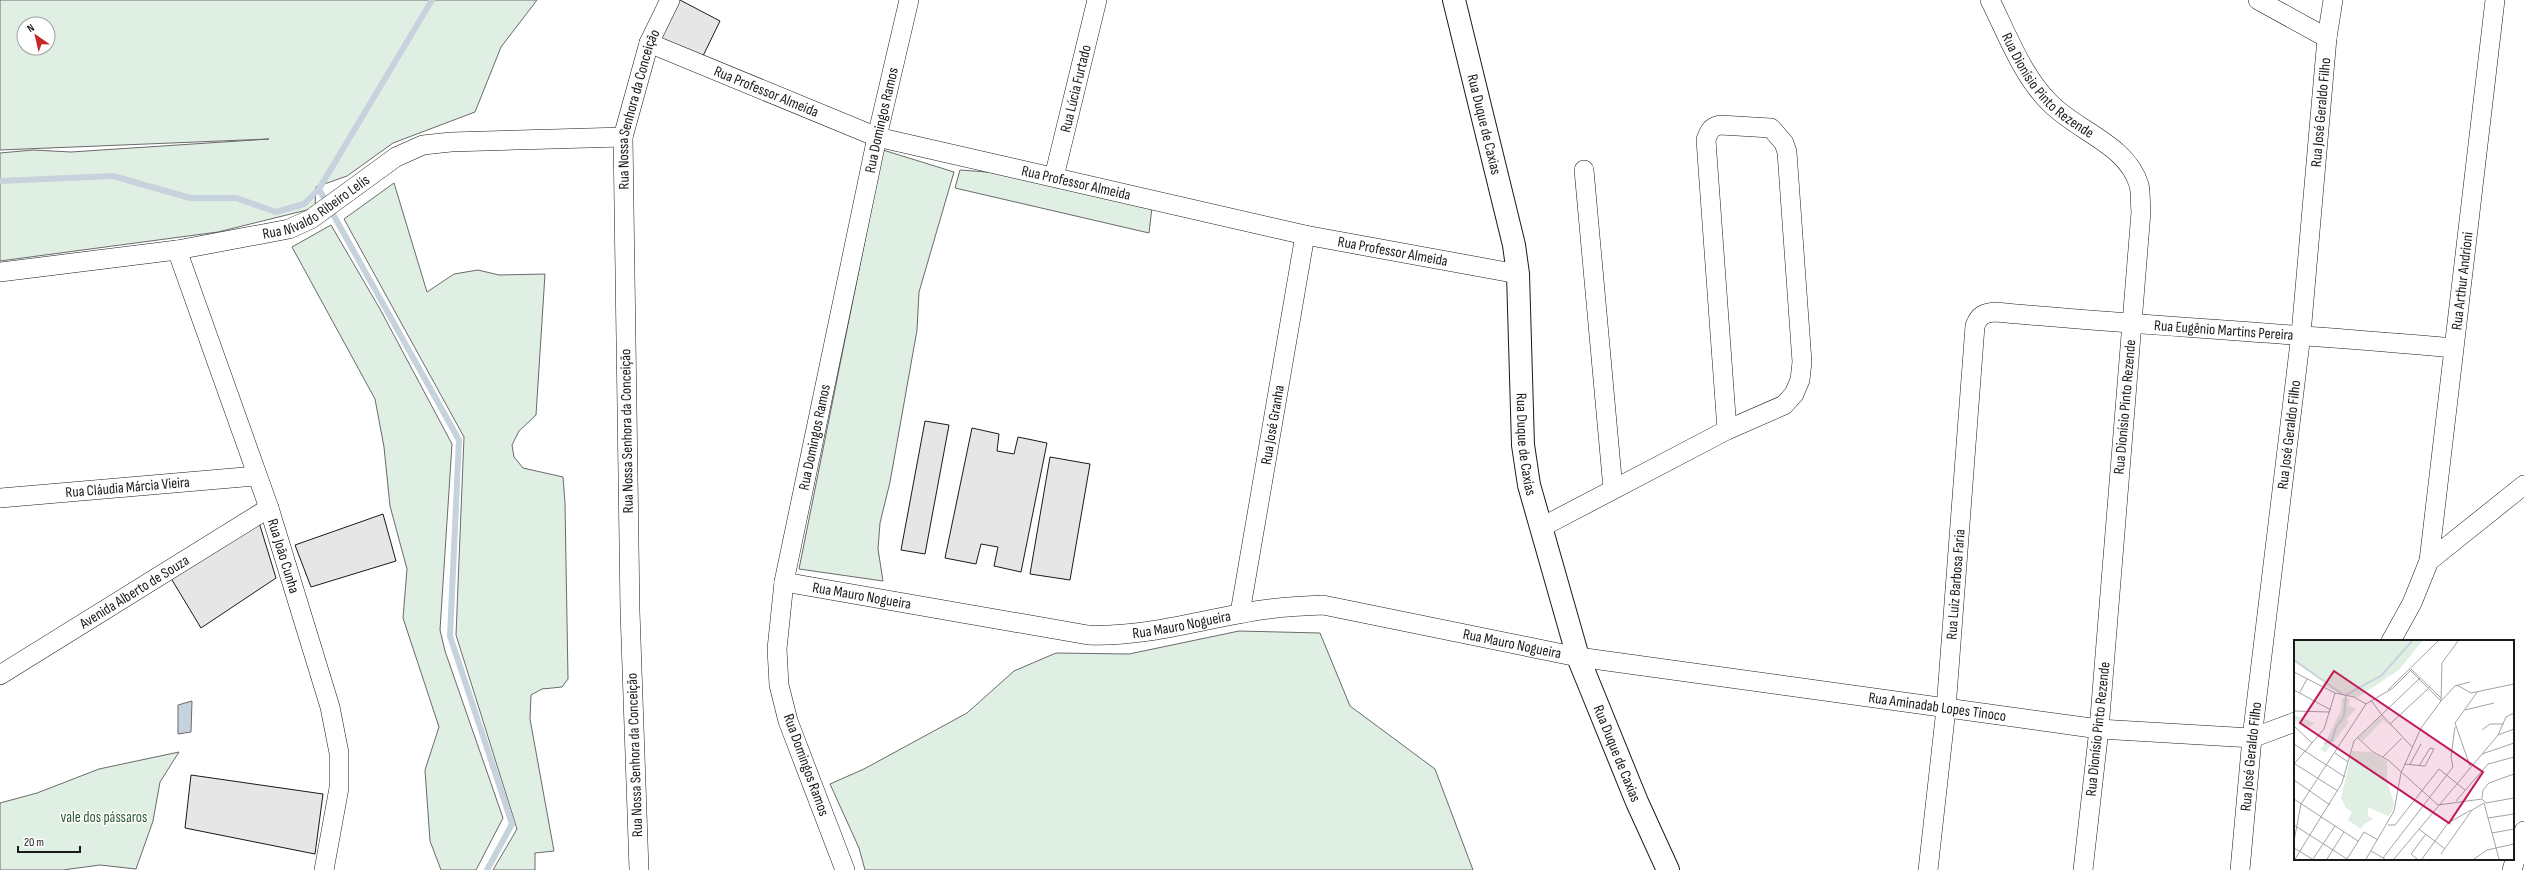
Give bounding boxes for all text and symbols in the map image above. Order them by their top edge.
north arrow [16,16,56,56]
text: N [25,21,37,35]
street label: Rua Nossa Senhora da Conceição [614,26,664,190]
street label: Rua Dionísio Pinto Rezende [1997,30,2098,142]
street label: Rua Lúcia Furtado [1056,43,1095,134]
street label: Rua José Geraldo Filho [2306,57,2335,168]
street label: Rua Professor Almeida [711,61,822,122]
street label: Rua Domingos Ramos [860,66,902,175]
street label: Rua Duque de Caxias [1463,72,1506,177]
street label: Rua Professor Almeida [1020,161,1133,204]
street label: Rua Nivaldo Ribeiro Lelis [261,170,373,243]
street label: Rua Arthur Andrioni [2447,231,2477,331]
street label: Rua Professor Almeida [1336,232,1450,271]
street label: Rua Eugênio Martins Pereira [2153,315,2294,345]
street label: Rua Dionísio Pinto Rezende [2110,339,2140,475]
street label: Rua Nossa Senhora da Conceição [616,349,638,513]
street label: Rua José Geraldo Filho [2273,379,2305,490]
street label: Rua Domingos Ramos [794,383,835,492]
street label: Rua José Granha [1256,383,1289,466]
street label: Rua Duque de Caxias [1512,393,1541,498]
street label: Rua Cláudia Márcia Vieira [65,472,191,502]
street label: Rua João Cunha [263,516,304,596]
street label: Rua Luiz Barbosa Faria [1942,528,1969,640]
street label: Avenida Alberto de Souza [75,550,193,633]
street label: Rua Mauro Nogueira [811,578,913,614]
street label: Rua Mauro Nogueira [1131,606,1233,643]
street label: Rua Mauro Nogueira [1461,624,1563,663]
inset map [2294,640,2514,860]
street label: Rua Dionísio Pinto Rezende [2081,661,2115,797]
street label: Rua Nossa Senhora da Conceição [623,672,647,838]
street label: Rua Aminadab Lopes Tinoco [1867,688,2007,726]
street label: Rua José Geraldo Filho [2236,701,2266,812]
street label: Rua Duque de Caxias [1589,702,1645,805]
street label: Rua Domingos Ramos [779,711,833,819]
park label: vale dos pássaros [61,808,147,827]
scale bar [18,828,80,854]
text: 20 m [24,835,44,850]

